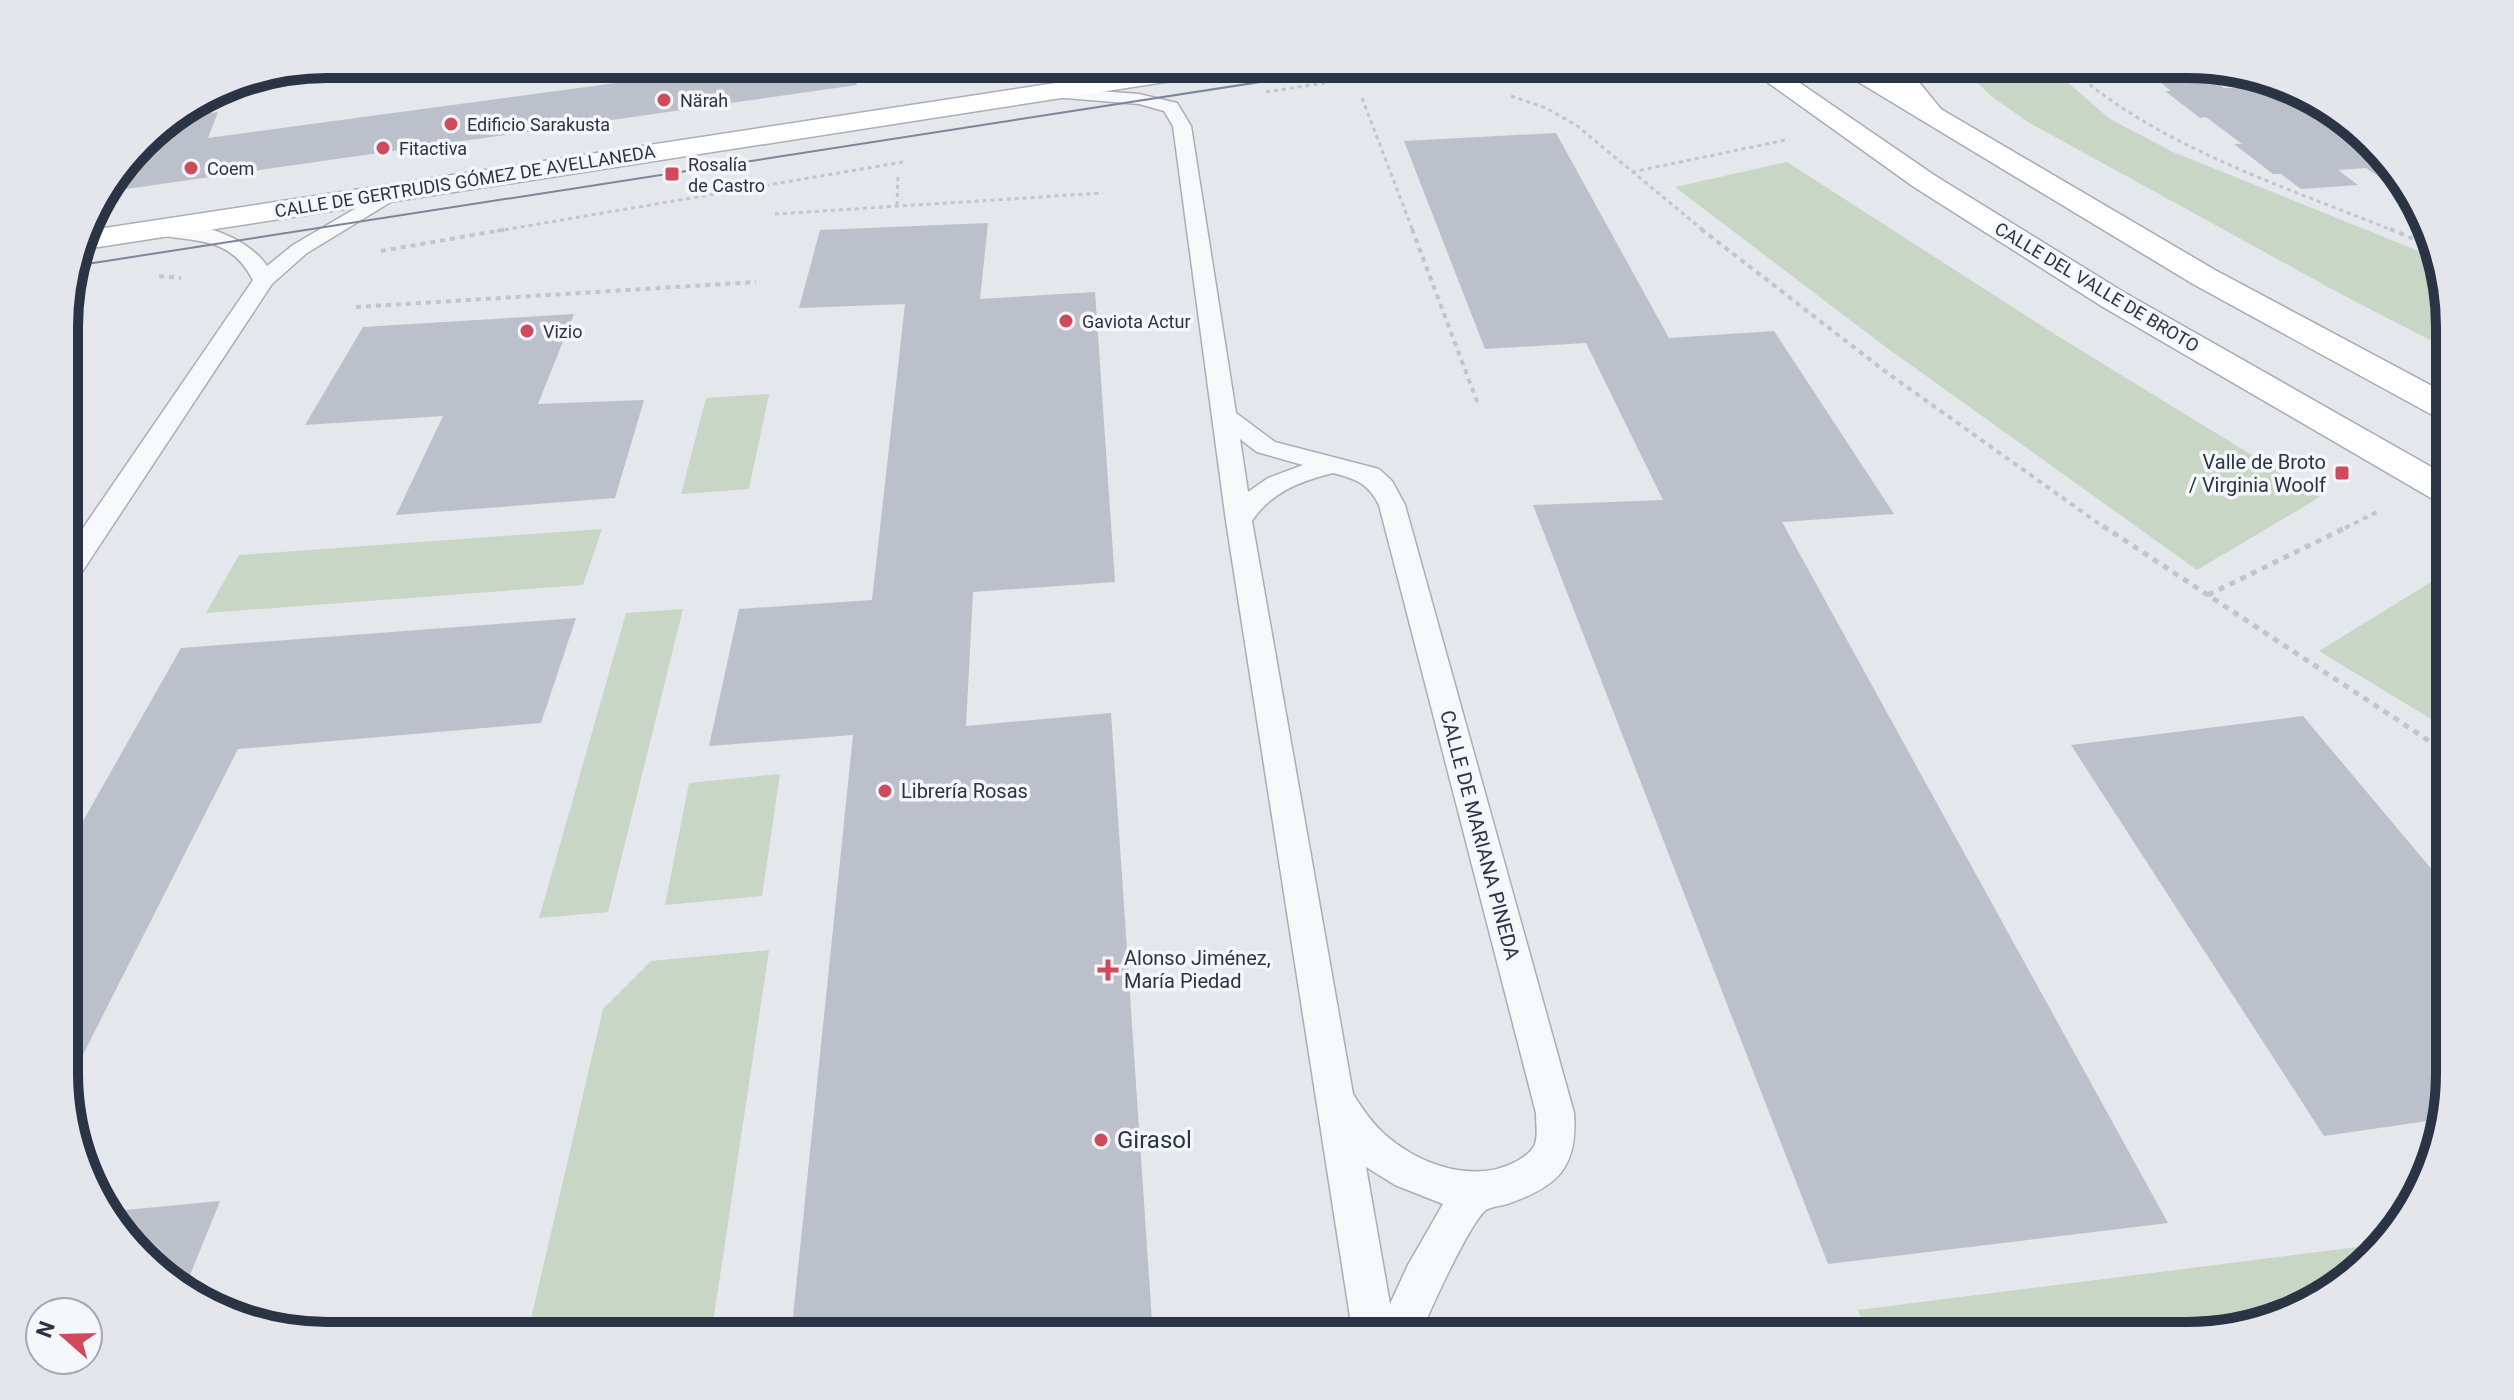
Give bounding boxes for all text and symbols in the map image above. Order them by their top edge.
place label: Närah [680,90,728,111]
marker: Närah [655,91,673,109]
place label: Edificio Sarakusta [467,114,610,135]
marker: Edificio Sarakusta [442,115,460,133]
place label: Fitactiva [399,138,467,159]
marker: Fitactiva [374,139,392,157]
street label: CALLE DE GERTRUDIS GÓMEZ DE AVELLANEDA [273,140,657,221]
place label: Rosalía de Castro [688,154,765,196]
place label: Coem [207,158,254,179]
marker: Coem [182,159,200,177]
marker: Rosalía de Castro [663,165,681,183]
street label: CALLE DEL VALLE DE BROTO [1991,218,2203,356]
place label: Gaviota Actur [1082,311,1191,332]
marker: Gaviota Actur [1057,312,1075,330]
place label: Vizio [543,321,582,342]
marker: Vizio [518,322,536,340]
place label: Valle de Broto / Virginia Woolf [2189,450,2326,497]
marker: Valle de Broto / Virginia Woolf [2333,464,2351,482]
street label: CALLE DE MARIANA PINEDA [1435,708,1525,962]
place label: Librería Rosas [901,779,1028,803]
marker: Librería Rosas [876,782,894,800]
place label: Alonso Jiménez, María Piedad [1124,946,1271,993]
marker: Alonso Jiménez, María Piedad [1099,961,1117,979]
place label: Girasol [1117,1126,1192,1154]
marker: Girasol [1092,1131,1110,1149]
north arrow [24,1296,104,1376]
text: N [31,1318,60,1341]

